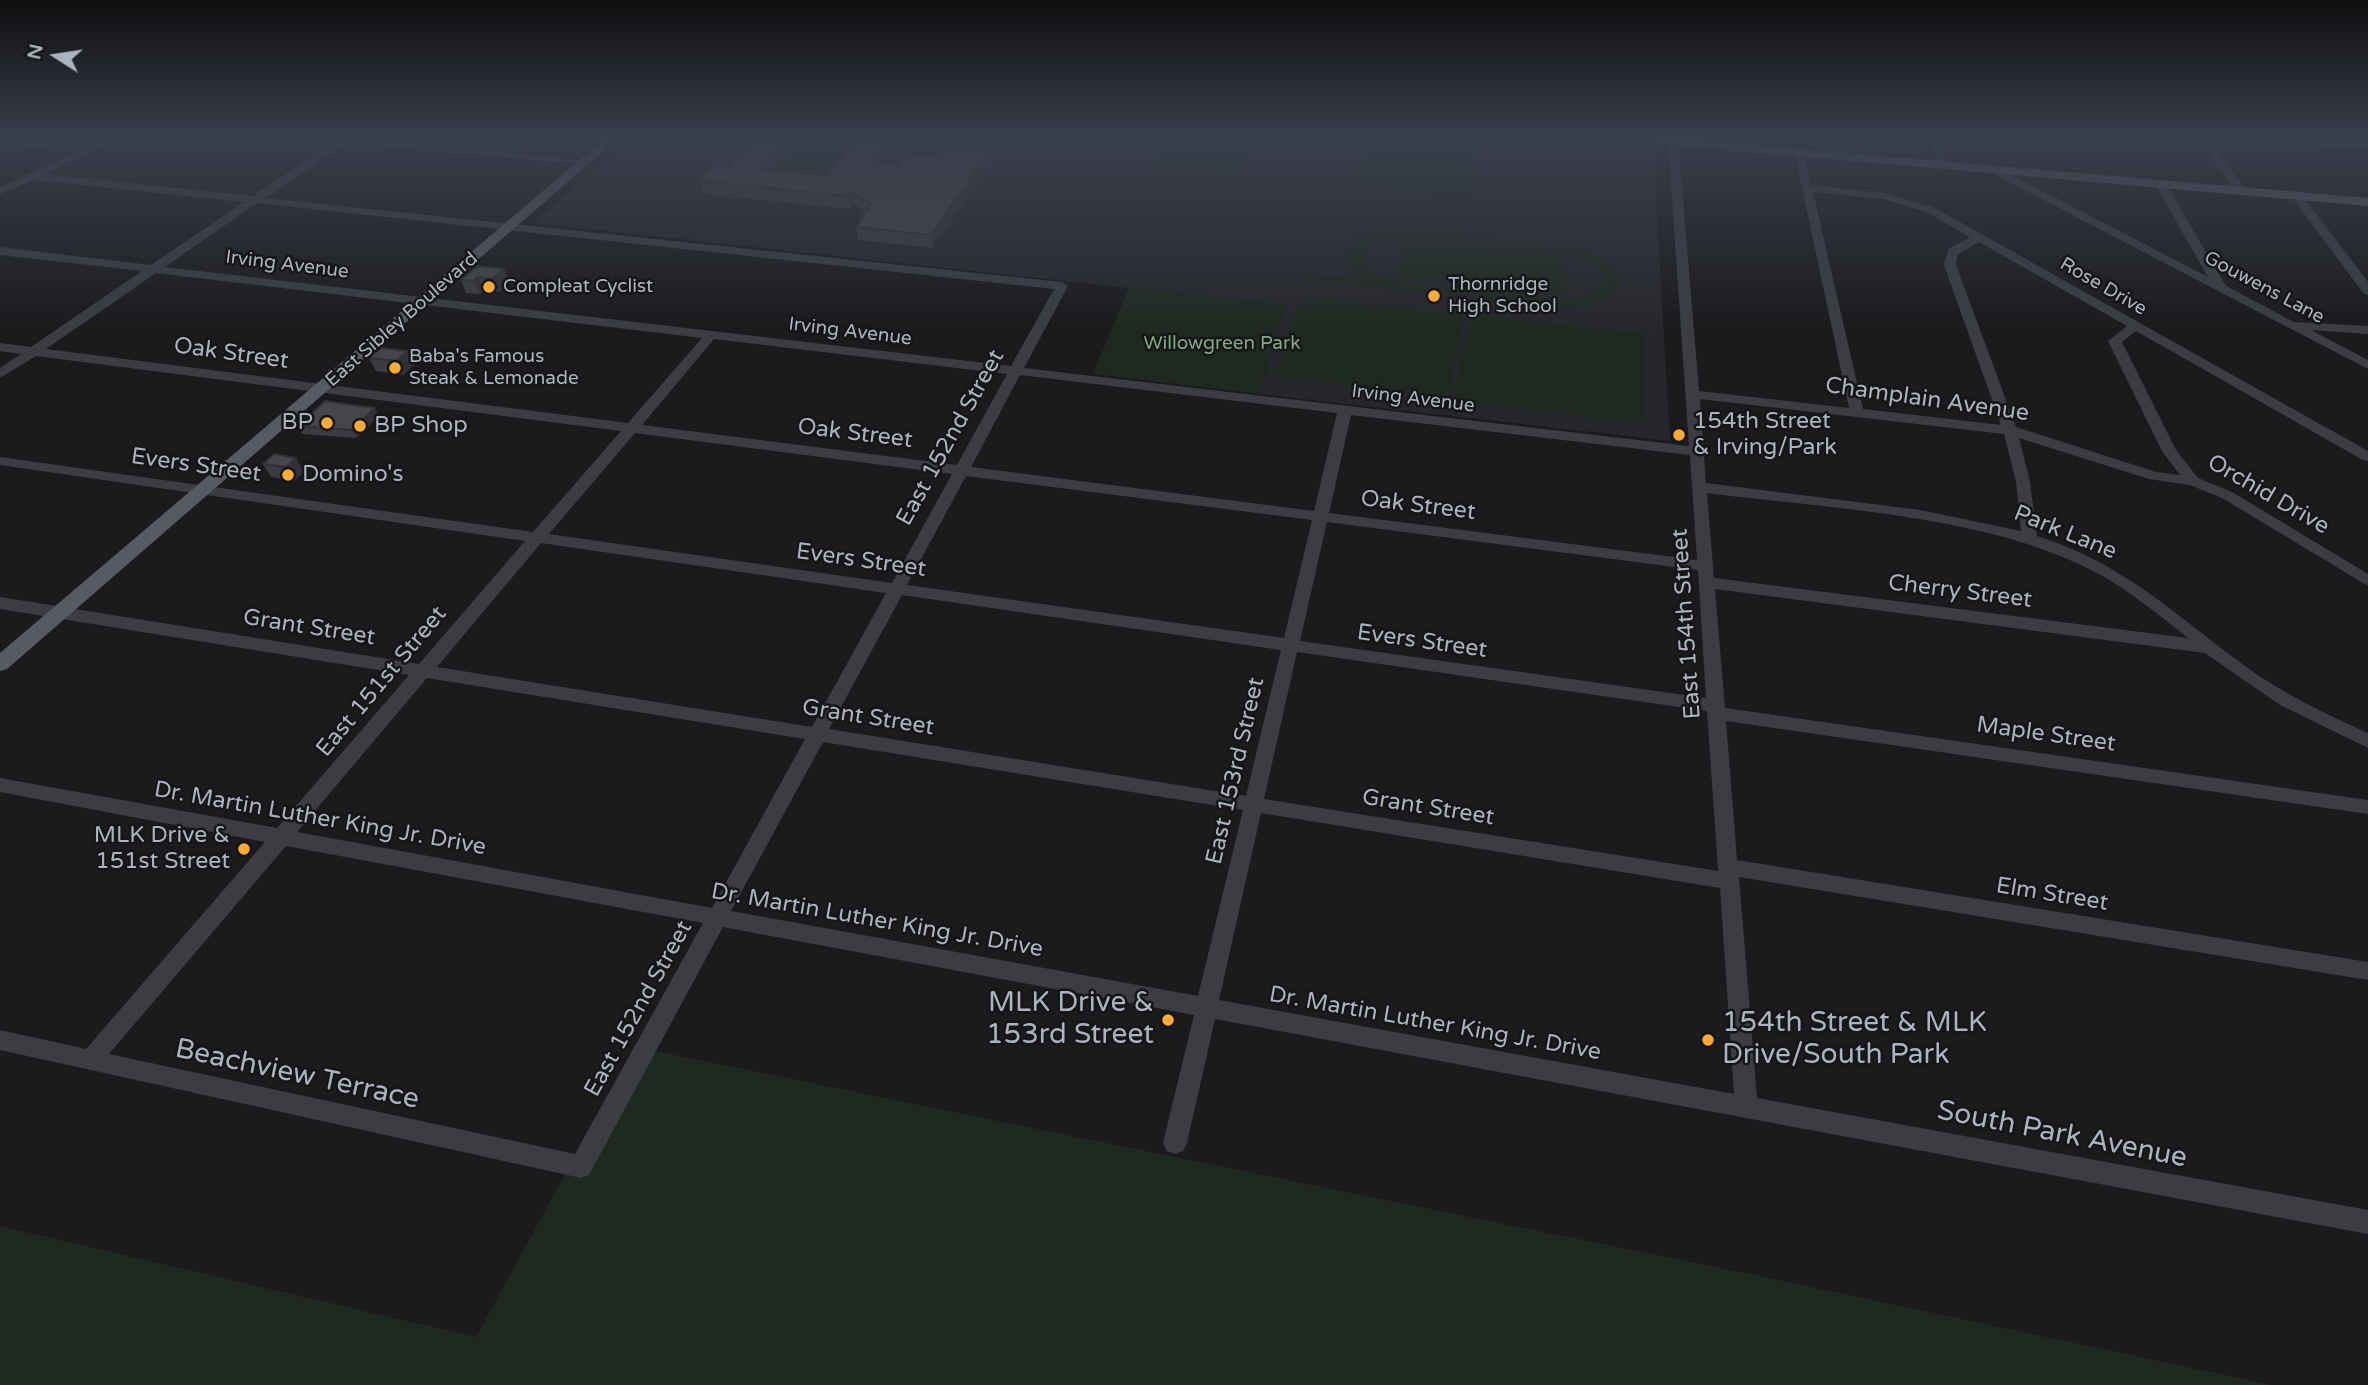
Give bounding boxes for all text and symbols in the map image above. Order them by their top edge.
north arrow [21,21,91,91]
text: N [23,42,48,61]
street label: Irving Avenue [224,246,350,284]
street label: Gouwens Lane [2200,247,2328,329]
street label: East Sibley Boulevard [321,248,483,392]
street label: Rose Drive [2055,253,2151,321]
place label: Thornridge High School [1448,274,1557,318]
place label: Compleat Cyclist [503,276,653,298]
marker: Compleat Cyclist [481,279,497,295]
marker: Thornridge High School [1426,288,1442,304]
street label: Irving Avenue [787,313,913,351]
street label: Oak Street [172,332,290,376]
park label: Willowgreen Park [1143,333,1301,355]
street label: East 152nd Street [891,345,1011,531]
place label: Baba's Famous Steak & Lemonade [409,346,579,390]
marker: Baba's Famous Steak & Lemonade [387,360,403,376]
street label: Champlain Avenue [1823,372,2031,428]
street label: Irving Avenue [1350,380,1476,418]
place label: 154th Street & Irving/Park [1693,408,1837,462]
place label: BP [282,409,313,437]
place label: BP Shop [374,412,468,440]
street label: Oak Street [796,413,914,455]
marker: BP [319,415,335,431]
marker: BP Shop [352,418,368,434]
marker: 154th Street & Irving/Park [1671,427,1687,443]
street label: Evers Street [129,443,263,489]
street label: Orchid Drive [2202,449,2334,541]
place label: Domino's [302,461,403,489]
marker: Domino's [280,467,296,483]
street label: Oak Street [1359,485,1477,527]
street label: Park Lane [2010,500,2120,566]
street label: East 154th Street [1667,528,1707,720]
street label: Evers Street [794,538,928,584]
street label: Cherry Street [1887,569,2033,615]
street label: East 151st Street [311,601,453,763]
street label: Grant Street [241,604,377,652]
street label: Evers Street [1355,619,1489,665]
street label: East 153rd Street [1201,675,1271,867]
street label: Grant Street [800,694,936,742]
street label: Maple Street [1975,712,2117,758]
street label: Dr. Martin Luther King Jr. Drive [152,776,488,862]
street label: Grant Street [1360,784,1496,832]
place label: MLK Drive & 151st Street [94,822,230,876]
marker: MLK Drive & 151st Street [236,841,252,857]
street label: Elm Street [1994,873,2110,917]
street label: Dr. Martin Luther King Jr. Drive [709,878,1045,964]
street label: East 152nd Street [579,916,699,1102]
street label: Dr. Martin Luther King Jr. Drive [1267,981,1603,1067]
place label: MLK Drive & 153rd Street [986,987,1154,1053]
place label: 154th Street & MLK Drive/South Park [1722,1007,1987,1073]
marker: MLK Drive & 153rd Street [1160,1012,1176,1028]
marker: 154th Street & MLK Drive/South Park [1700,1032,1716,1048]
street label: Beachview Terrace [172,1033,422,1117]
street label: South Park Avenue [1934,1094,2190,1176]

